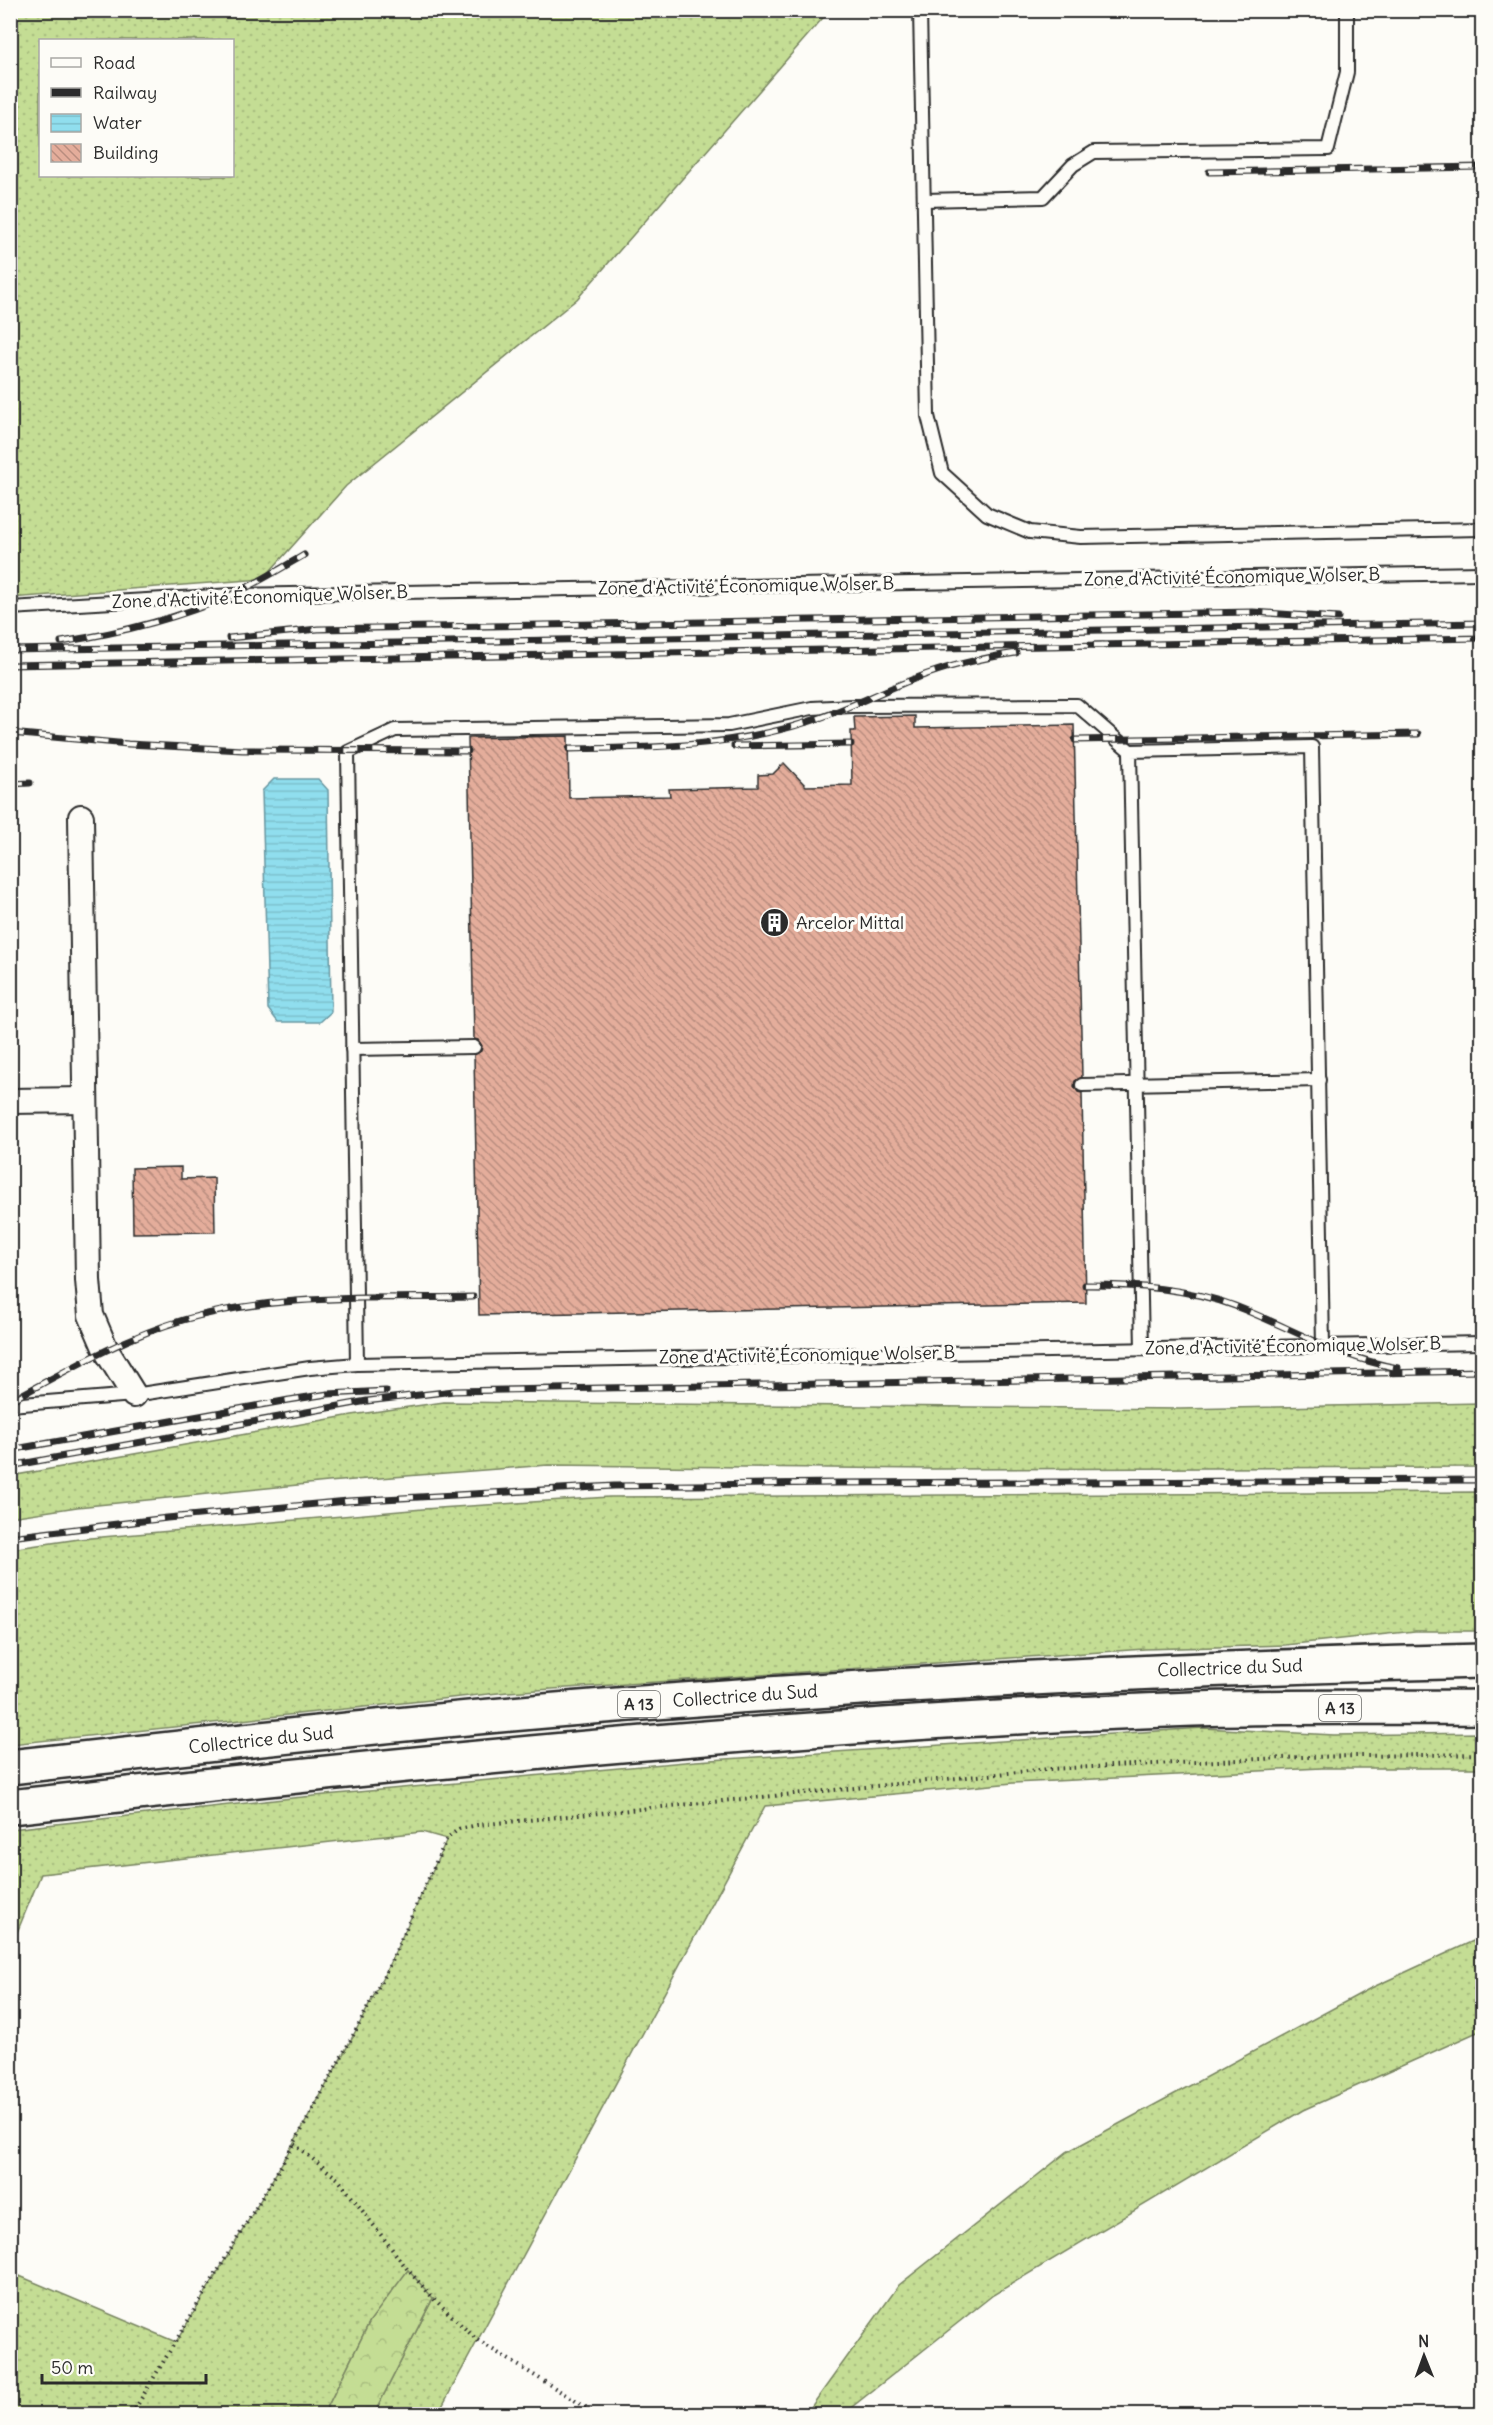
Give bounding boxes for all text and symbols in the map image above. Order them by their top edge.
legend [39,39,234,177]
text: Road [93,51,136,74]
text: Railway [93,81,157,104]
text: Water [93,111,143,134]
text: Building [93,141,158,164]
street label: Zone d'Activité Économique Wolser B [1084,562,1380,591]
street label: Zone d'Activité Économique Wolser B [598,571,894,600]
street label: Zone d'Activité Économique Wolser B [111,580,408,613]
building icon: Arcelor Mittal [759,907,791,939]
place label: Arcelor Mittal [796,911,904,934]
street label: Zone d'Activité Économique Wolser B [1145,1331,1441,1360]
street label: Zone d'Activité Économique Wolser B [659,1340,955,1369]
street label: Collectrice du Sud [1157,1653,1303,1682]
street label: Collectrice du Sud [672,1679,819,1712]
road number: A 13 [618,1691,660,1717]
road number: A 13 [1319,1695,1361,1721]
street label: Collectrice du Sud [187,1720,335,1759]
north arrow [1394,2326,1454,2386]
text: N [1418,2331,1429,2351]
scale bar [42,2347,206,2385]
text: 50 m [51,2356,93,2379]

